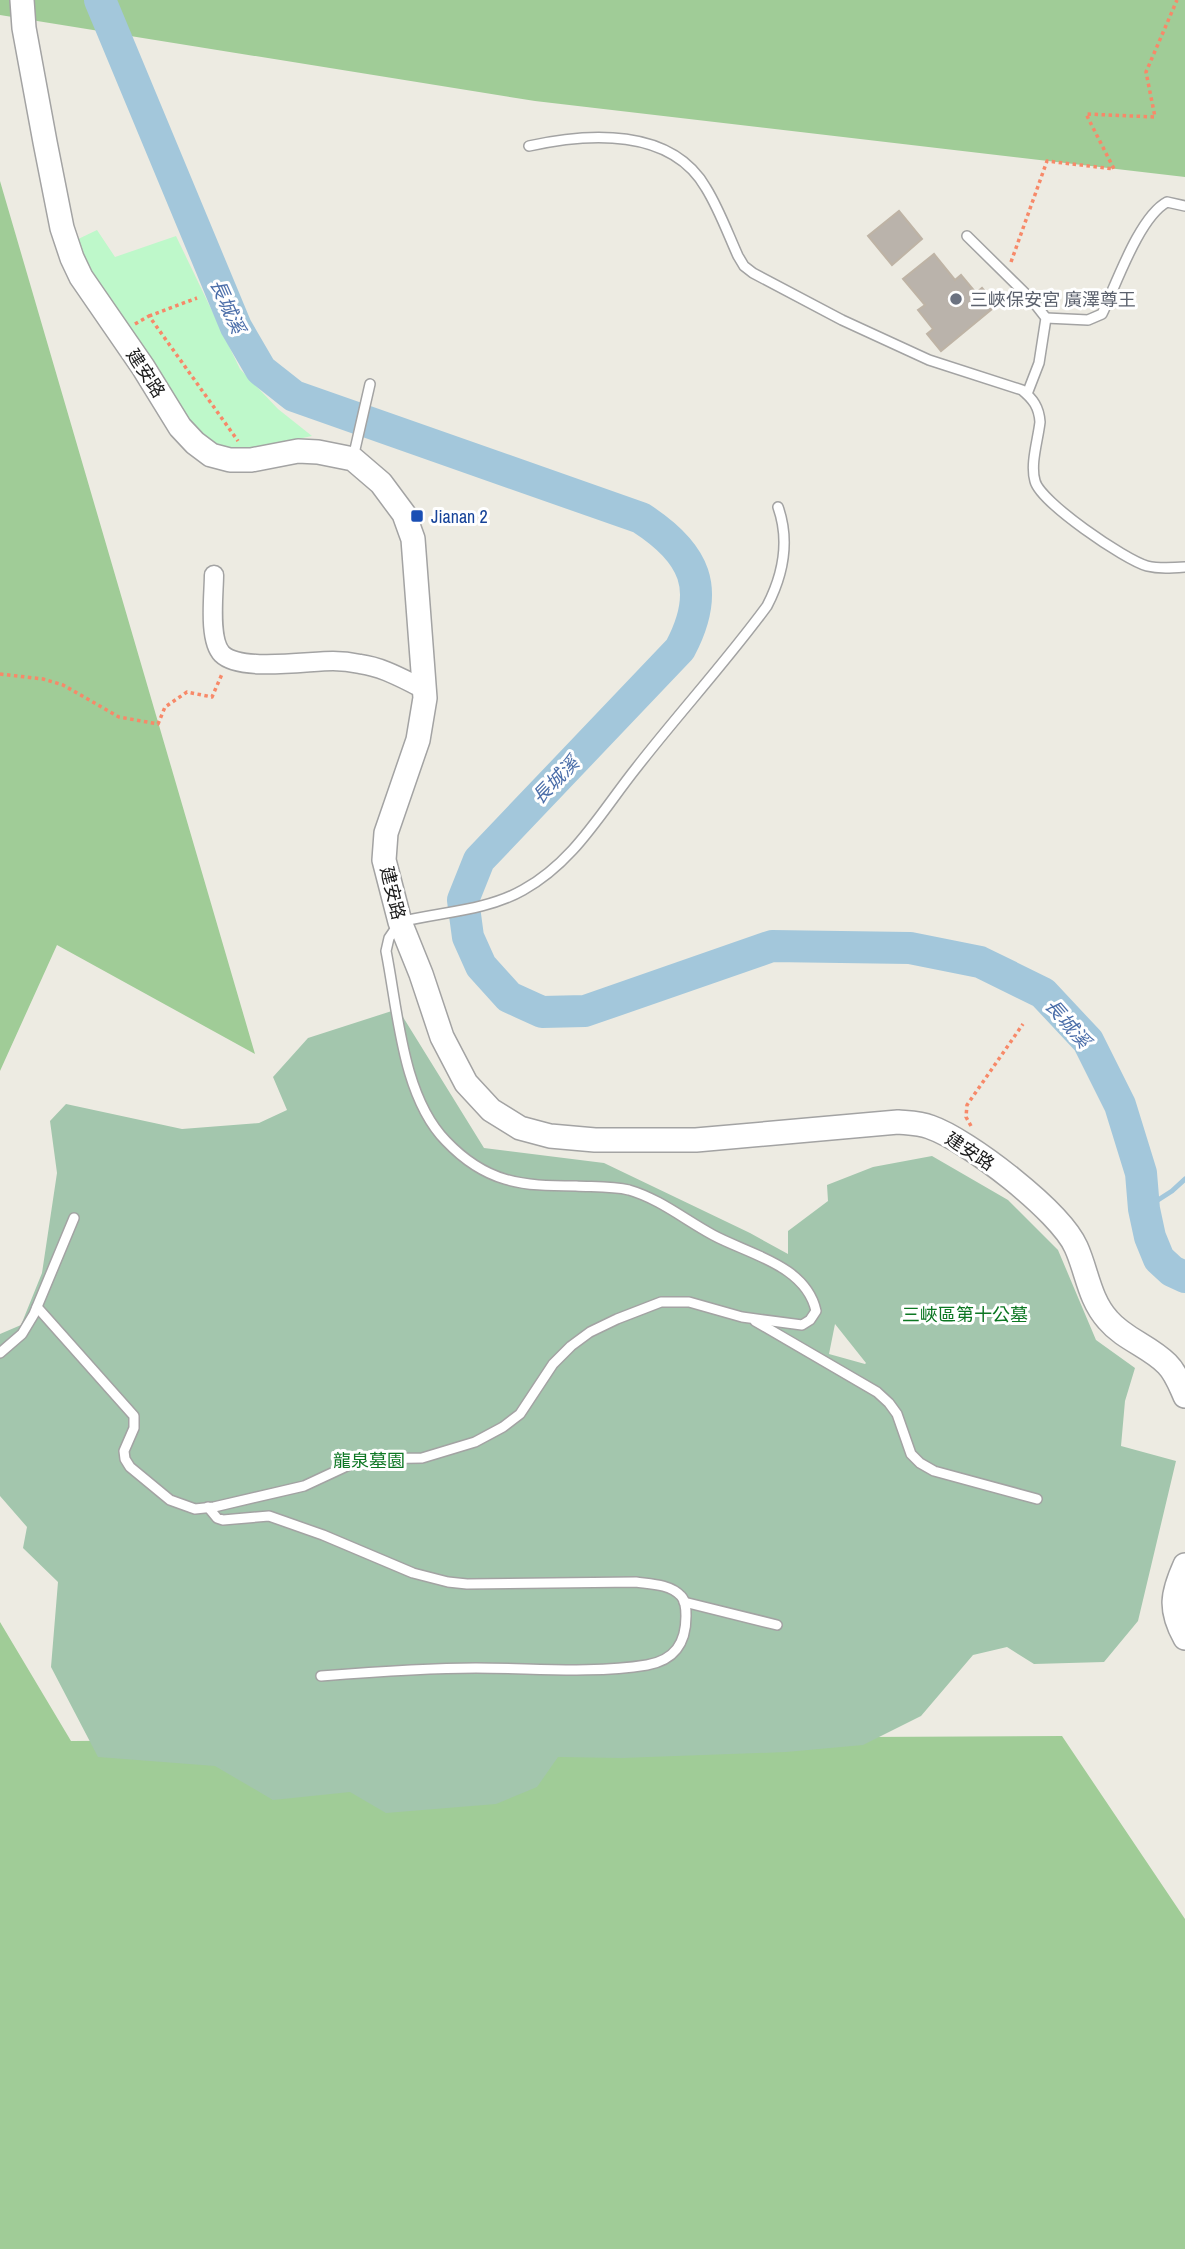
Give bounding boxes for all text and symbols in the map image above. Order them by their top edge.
water label: 長城溪 [205,275,253,340]
place label: 三峽保安宮 廣澤尊王 [970,287,1136,312]
marker: 三峽保安宮 廣澤尊王 [948,291,964,307]
street label: 建安路 [121,344,171,402]
place label: Jianan 2 [431,504,488,529]
marker: Jianan 2 [409,508,425,524]
water label: 長城溪 [526,748,586,810]
street label: 建安路 [374,864,412,922]
water label: 長城溪 [1039,993,1098,1055]
street label: 建安路 [941,1126,999,1176]
park label: 三峽區第十公墓 [902,1302,1028,1327]
park label: 龍泉墓園 [333,1448,405,1473]

